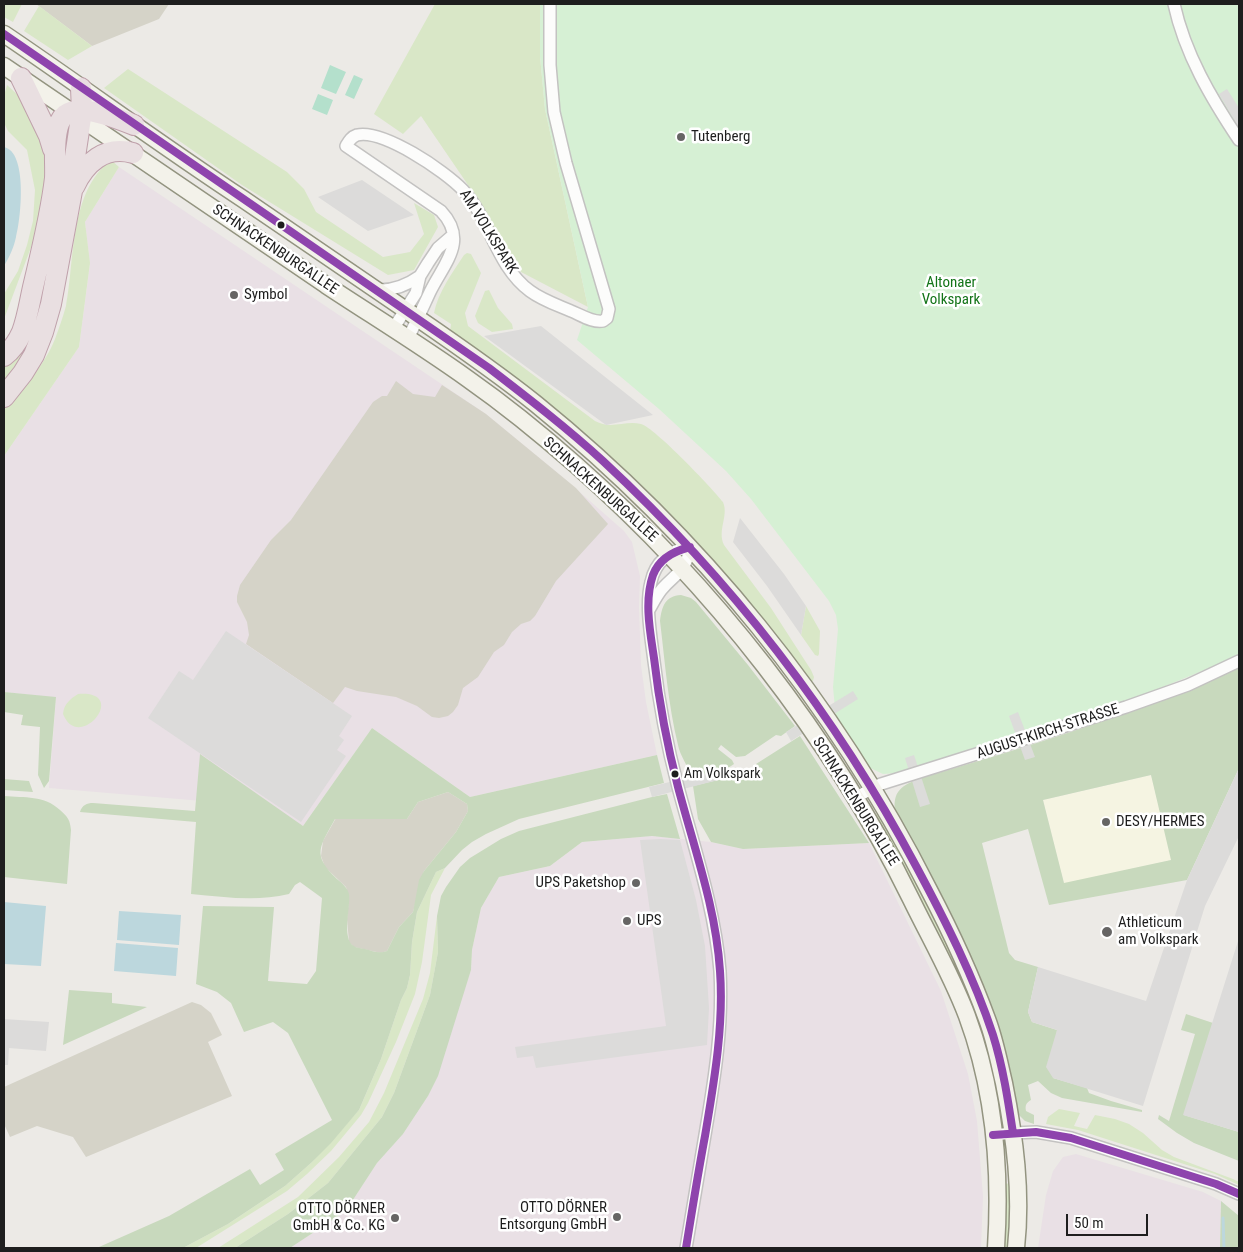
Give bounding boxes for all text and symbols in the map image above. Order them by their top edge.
place label: Tutenberg [691,128,750,146]
marker: Tutenberg [675,131,687,143]
street label: AM VOLKSPARK [455,187,521,277]
street label: SCHNACKENBURGALLEE [209,201,341,299]
unlabelled marker [276,220,286,230]
park label: Altonaer Volkspark [922,274,980,309]
place label: Symbol [244,286,288,304]
marker: Symbol [228,289,240,301]
street label: SCHNACKENBURGALLEE [539,434,661,546]
street label: AUGUST-KIRCH-STRASSE [975,701,1121,763]
street label: SCHNACKENBURGALLEE [808,734,902,870]
place label: Am Volkspark [684,766,760,782]
marker: Am Volkspark [670,769,680,779]
place label: DESY/HERMES [1116,813,1205,831]
marker: DESY/HERMES [1100,816,1112,828]
place label: UPS Paketshop [536,874,626,892]
marker: UPS Paketshop [630,877,642,889]
place label: UPS [637,912,662,930]
place label: Athleticum am Volkspark [1118,914,1198,949]
marker: UPS [621,915,633,927]
marker: Athleticum am Volkspark [1100,925,1114,939]
place label: OTTO DÖRNER Entsorgung GmbH [499,1199,607,1234]
place label: OTTO DÖRNER GmbH & Co. KG [293,1200,385,1235]
scale bar [1068,1204,1150,1236]
marker: OTTO DÖRNER Entsorgung GmbH [611,1211,623,1223]
marker: OTTO DÖRNER GmbH & Co. KG [389,1212,401,1224]
text: 50 m [1074,1214,1104,1232]

